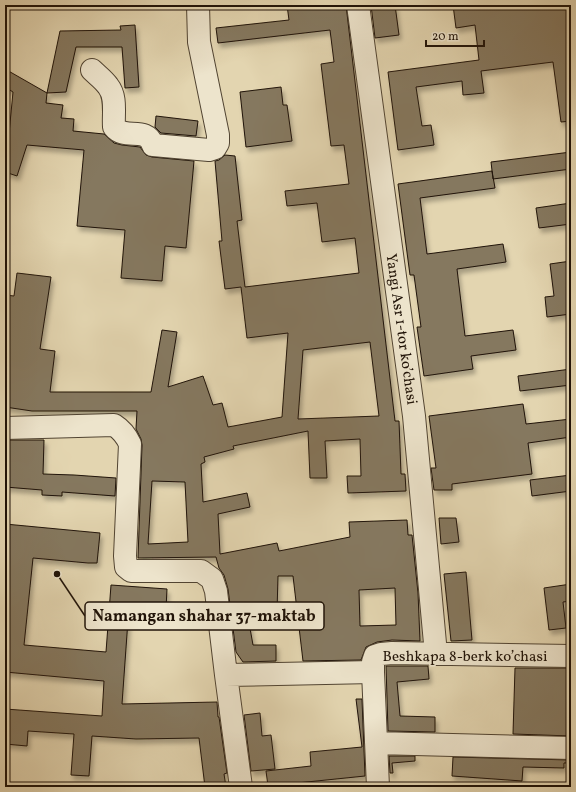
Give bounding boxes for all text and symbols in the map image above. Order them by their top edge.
scale bar [426,22,484,48]
text: 20 m [432,29,459,45]
street label: Yangi Asr 1-tor koʼchasi [380,252,422,406]
callout: Namangan shahar 37-maktab [85,602,324,630]
text: Namangan shahar 37-maktab [92,606,316,628]
street label: Beshkapa 8-berk koʼchasi [383,647,547,668]

